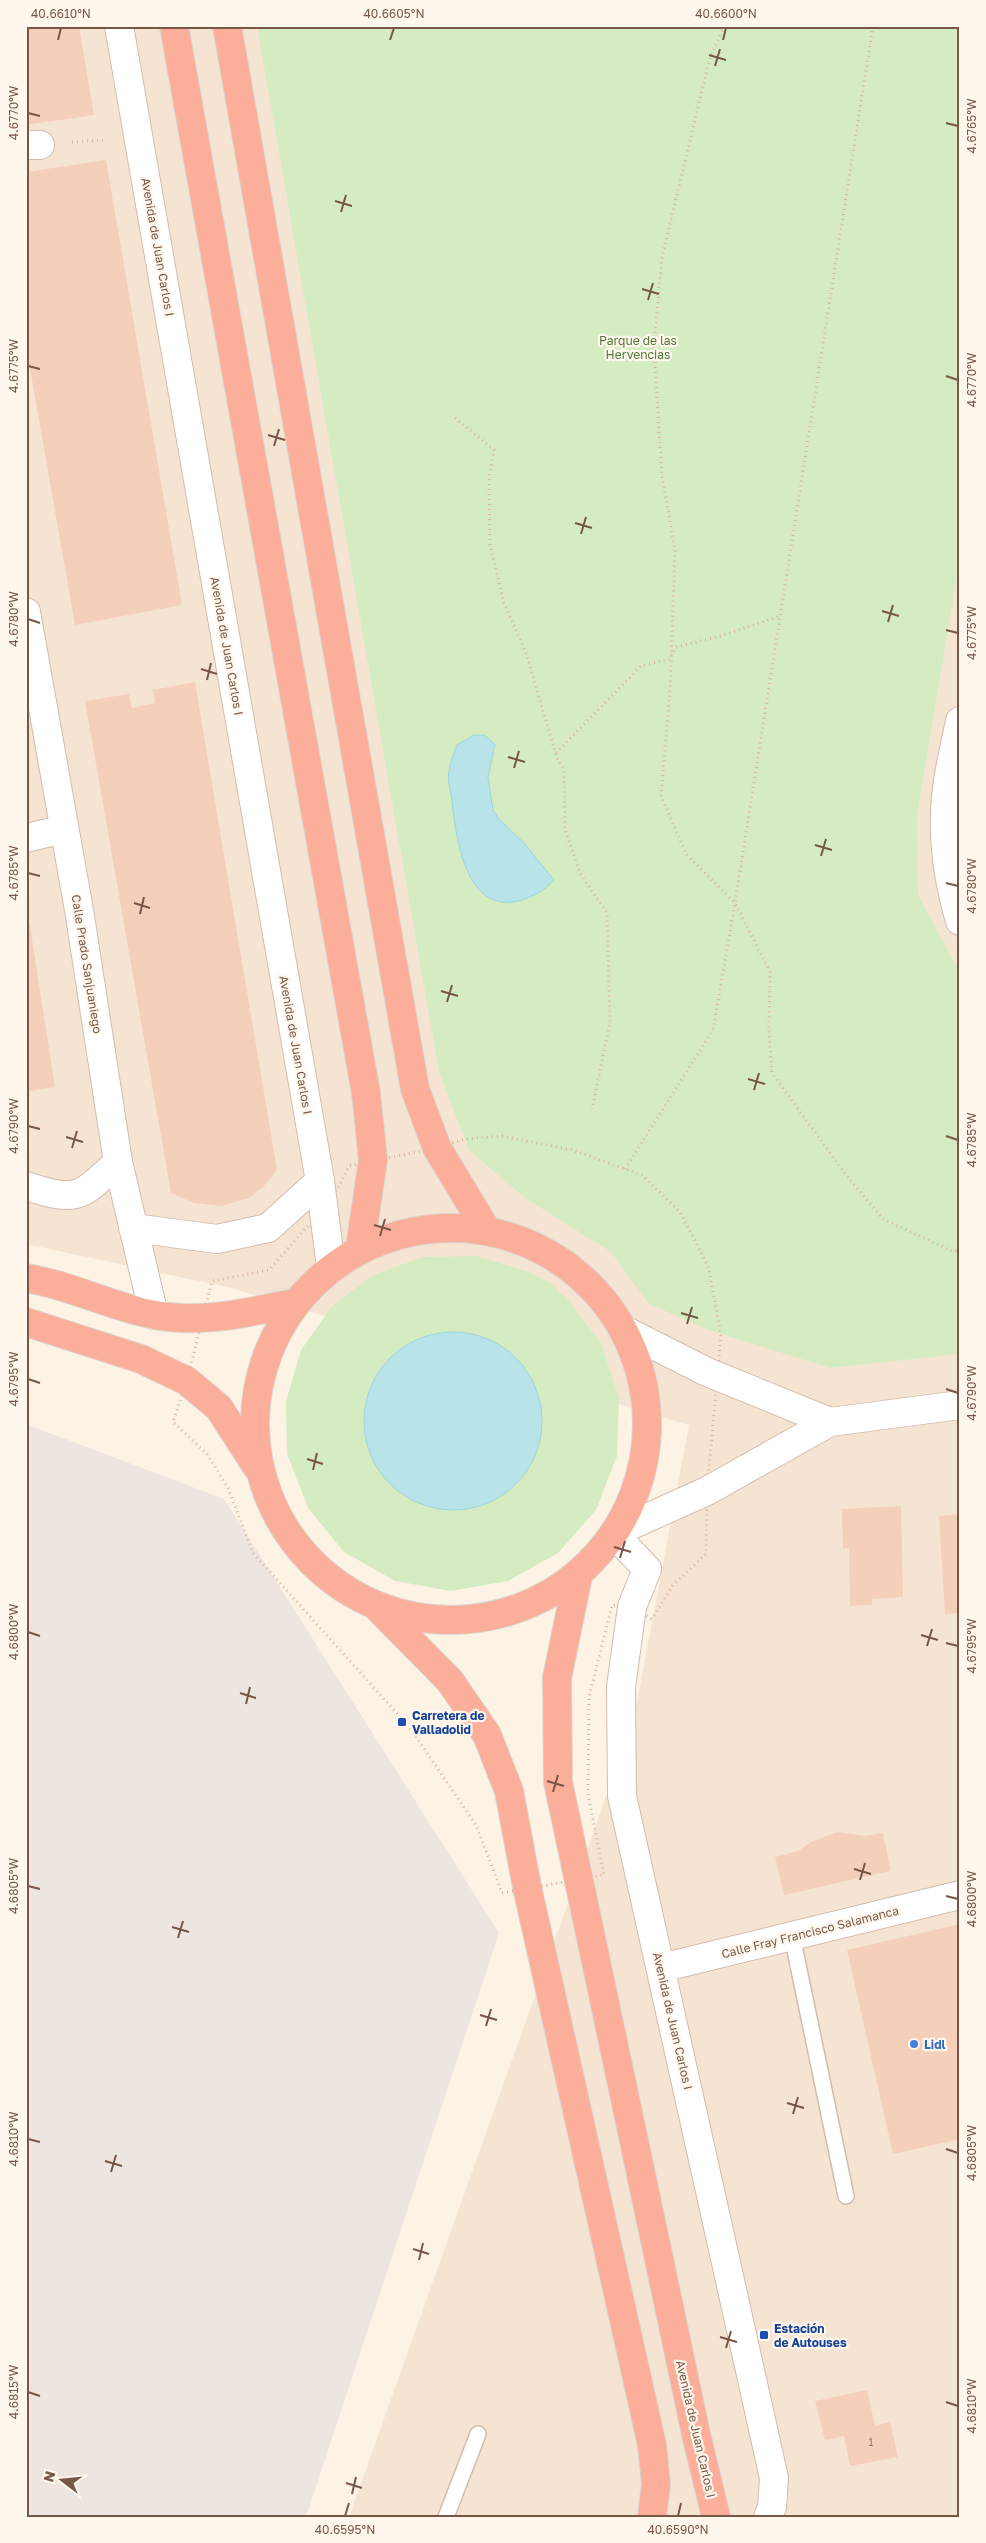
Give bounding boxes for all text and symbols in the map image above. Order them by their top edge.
text: 40.6610°N [31,6,91,21]
text: 40.6605°N [363,6,425,21]
text: 40.6600°N [695,6,757,21]
text: 4.6770°W [6,85,21,140]
text: 4.6765°W [964,98,979,153]
street label: Avenida de Juan Carlos I [138,176,178,318]
park label: Parque de las Hervencias [599,333,677,362]
text: 4.6775°W [6,338,21,393]
text: 4.6770°W [964,352,979,407]
street label: Avenida de Juan Carlos I [207,575,247,717]
text: 4.6780°W [6,591,21,647]
text: 4.6775°W [964,605,979,660]
text: 4.6785°W [6,845,21,901]
text: 4.6780°W [964,858,979,914]
street label: Calle Prado Sanjuaniego [69,893,105,1035]
street label: Avenida de Juan Carlos I [276,974,316,1116]
text: 4.6790°W [6,1098,21,1154]
text: 4.6785°W [964,1112,979,1168]
text: 4.6795°W [6,1351,21,1406]
text: 4.6790°W [964,1365,979,1421]
text: 4.6800°W [6,1603,21,1660]
text: 4.6795°W [964,1618,979,1673]
place label: Carretera de Valladolid [412,1708,484,1737]
marker: Carretera de Valladolid [396,1716,408,1728]
text: 4.6805°W [6,1857,21,1914]
text: 4.6800°W [964,1870,979,1927]
street label: Calle Fray Francisco Salamanca [720,1903,900,1961]
street label: Avenida de Juan Carlos I [650,1951,696,2091]
place label: Lidl [924,2037,946,2052]
marker: Lidl [908,2038,920,2050]
text: 4.6810°W [6,2111,21,2166]
text: 4.6805°W [964,2124,979,2181]
place label: Estación de Autouses [774,2321,847,2350]
marker: Estación de Autouses [758,2329,770,2341]
street label: Avenida de Juan Carlos I [673,2359,719,2499]
text: 4.6815°W [6,2364,21,2419]
text: 4.6810°W [964,2378,979,2433]
house number: 1 [869,2436,874,2448]
north arrow [38,2456,88,2506]
text: N [39,2469,59,2484]
text: 40.6595°N [315,2522,375,2537]
text: 40.6590°N [647,2522,709,2537]

